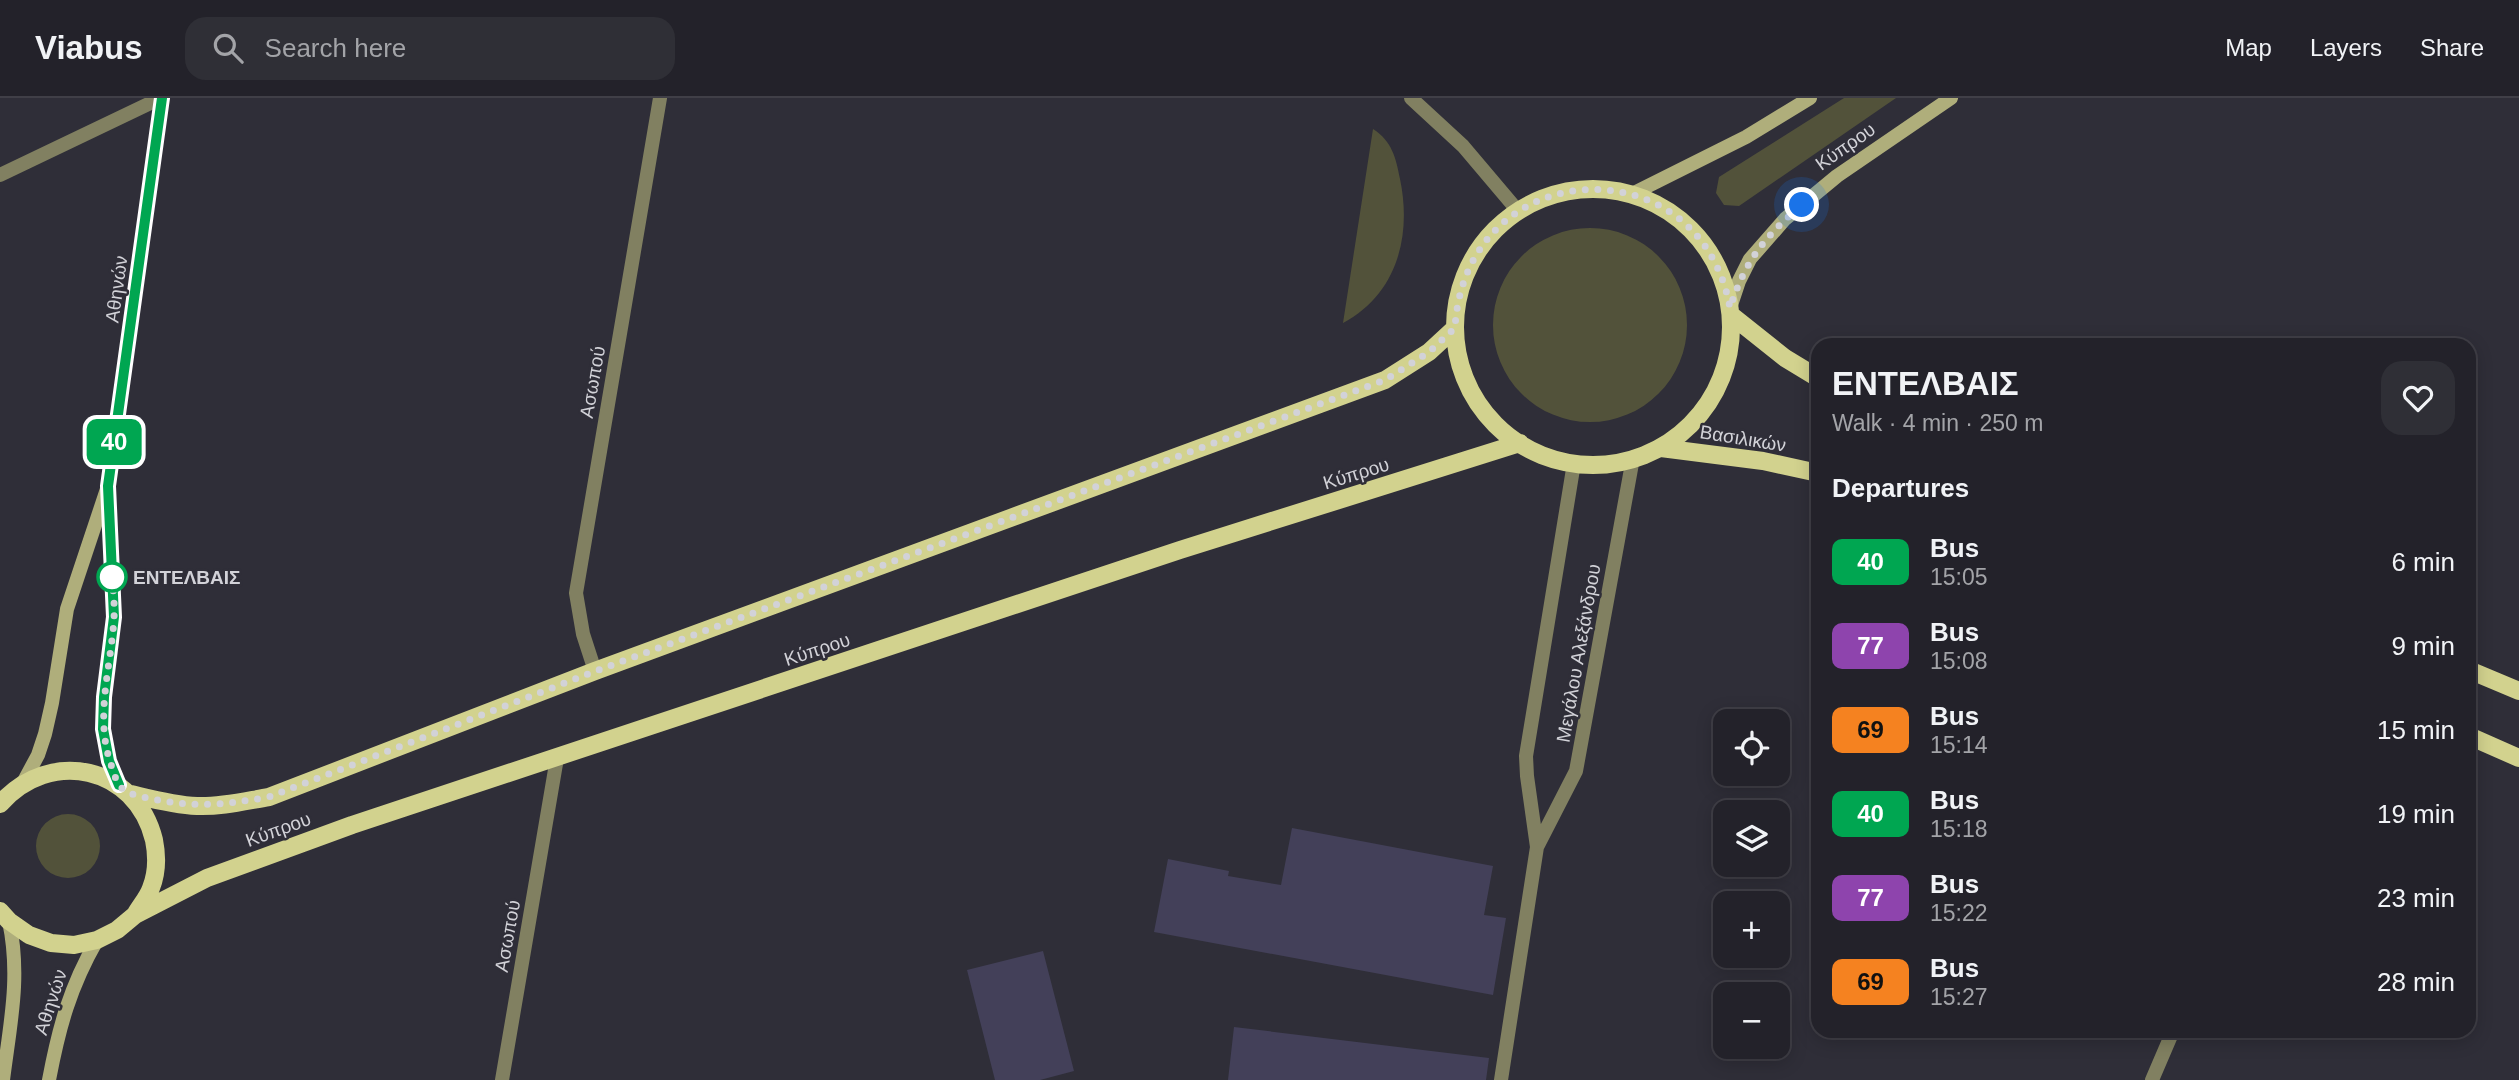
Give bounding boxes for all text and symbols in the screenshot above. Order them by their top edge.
search box [185,17,675,80]
text: Viabus [35,29,143,66]
icon: search [209,29,247,67]
text: Search here [265,33,406,63]
text: Map [2225,34,2272,61]
text: Layers [2310,34,2382,61]
text: Share [2420,34,2484,61]
street label: Κύπρου [1811,118,1879,174]
your location [1784,187,1819,222]
street label: Αθηνών [101,254,132,324]
street label: Ασωπού [576,344,609,420]
button: heart [2381,361,2455,435]
text: ΕΝΤΕΛΒΑΙΣ [1832,365,2019,402]
text: Walk · 4 min · 250 m [1832,410,2043,436]
line badge: 40 [82,419,146,465]
street label: Βασιλικών [1698,421,1787,456]
text: 40 [101,428,127,455]
street label: Κύπρου [1321,454,1392,493]
text: Departures [1832,473,1969,503]
text: Bus [1930,533,1979,563]
text: 6 min [2391,547,2455,577]
text: 40 [1857,548,1884,575]
marker: ΕΝΤΕΛΒΑΙΣ [97,562,127,592]
street label: Μεγάλου Αλεξάνδρου [1552,562,1605,744]
text: 15:05 [1930,564,1988,590]
place label: ΕΝΤΕΛΒΑΙΣ [133,567,240,588]
text: Bus [1930,617,1979,647]
street label: Κύπρου [782,629,853,670]
text: 9 min [2391,631,2455,661]
text: 77 [1857,632,1884,659]
text: 15:08 [1930,648,1988,674]
text: Bus [1930,701,1979,731]
map controls [1713,709,1790,1059]
button: locate [1713,709,1790,786]
text: 15 min [2377,715,2455,745]
text: 69 [1857,716,1884,743]
text: 15:14 [1930,732,1988,758]
text: Bus [1930,785,1979,815]
text: 19 min [2377,799,2455,829]
button: layers [1713,800,1790,877]
text: 40 [1857,800,1884,827]
street label: Κύπρου [243,808,314,851]
text: 15:18 [1930,816,1988,842]
text: Bus [1930,869,1979,899]
text: 23 min [2377,883,2455,913]
text: 77 [1857,884,1884,911]
button: + [1713,891,1790,968]
street label: Ασωπού [491,898,524,974]
text: 15:22 [1930,900,1988,926]
text: Bus [1930,953,1979,983]
street label: Αθηνών [30,967,71,1038]
text: 28 min [2377,967,2455,997]
text: 69 [1857,968,1884,995]
button: − [1713,982,1790,1059]
text: 15:27 [1930,984,1988,1010]

